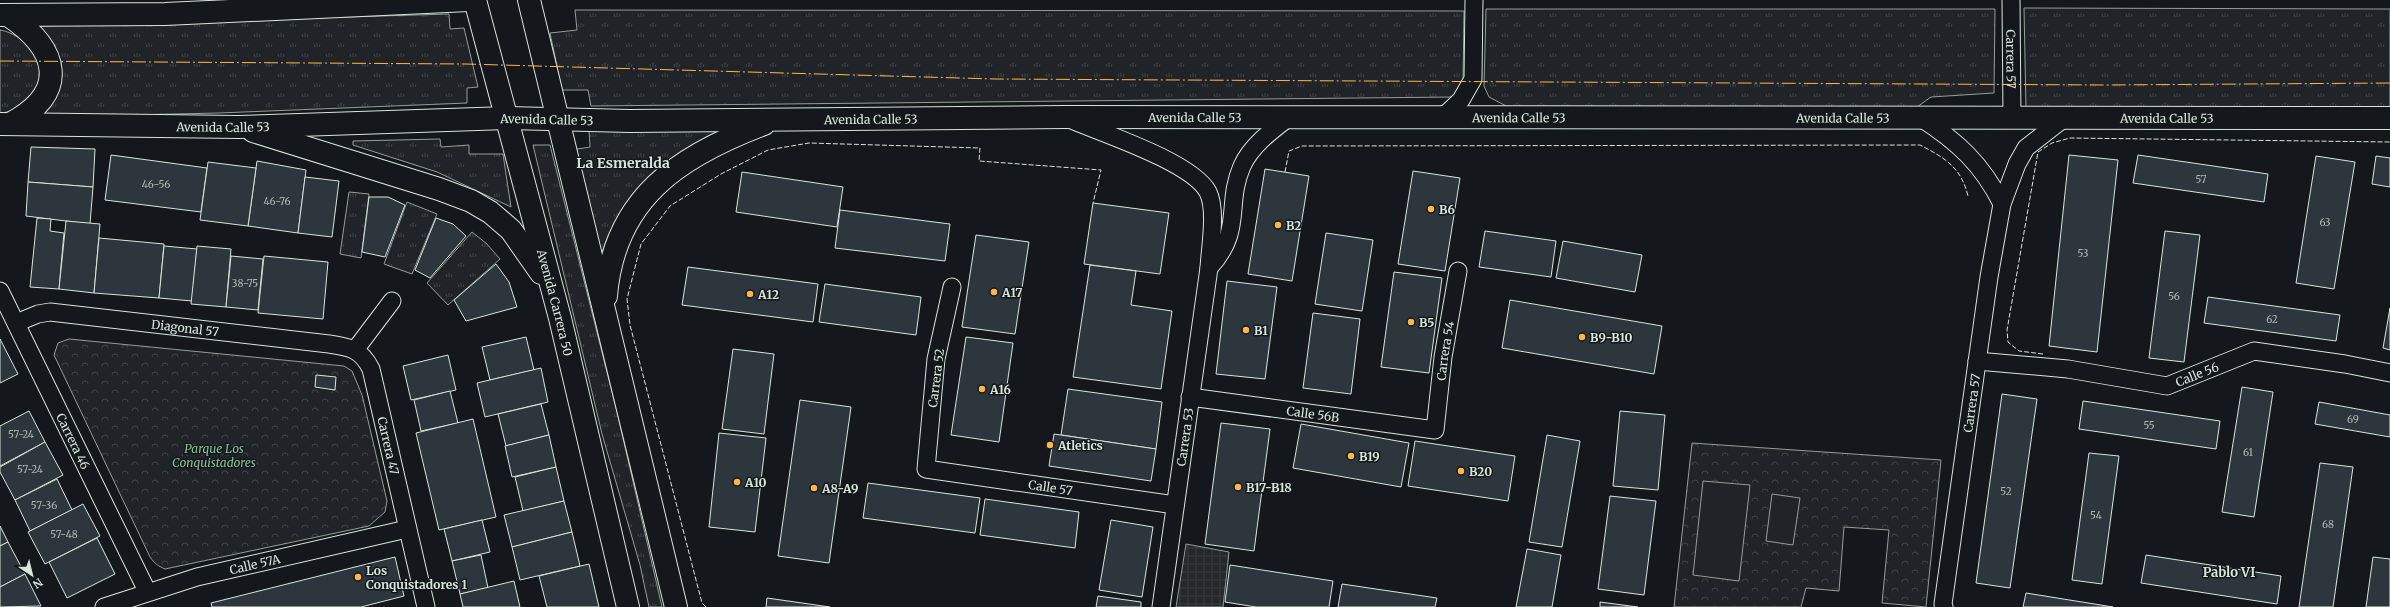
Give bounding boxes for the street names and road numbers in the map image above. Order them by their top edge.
street label: Carrera 57 [2004,29,2019,89]
street label: Avenida Calle 53 [499,110,594,128]
street label: Avenida Calle 53 [1147,110,1242,125]
street label: Avenida Calle 53 [1471,110,1566,125]
street label: Avenida Calle 53 [1795,110,1890,125]
street label: Avenida Calle 53 [2119,110,2214,125]
street label: Avenida Calle 53 [823,111,918,127]
street label: Avenida Calle 53 [175,118,270,135]
street label: Avenida Carrera 50 [534,247,576,358]
street label: Diagonal 57 [151,316,220,339]
street label: Carrera 54 [1433,319,1457,381]
street label: Carrera 52 [925,348,947,408]
street label: Calle 56 [2173,359,2221,389]
street label: Carrera 57 [1960,373,1983,433]
street label: Calle 56B [1286,403,1340,425]
street label: Carrera 53 [1173,407,1197,467]
street label: Carrera 46 [53,411,93,471]
street label: Carrera 47 [375,415,403,476]
street label: Calle 57 [1027,476,1074,498]
street label: Calle 57A [228,551,282,577]

